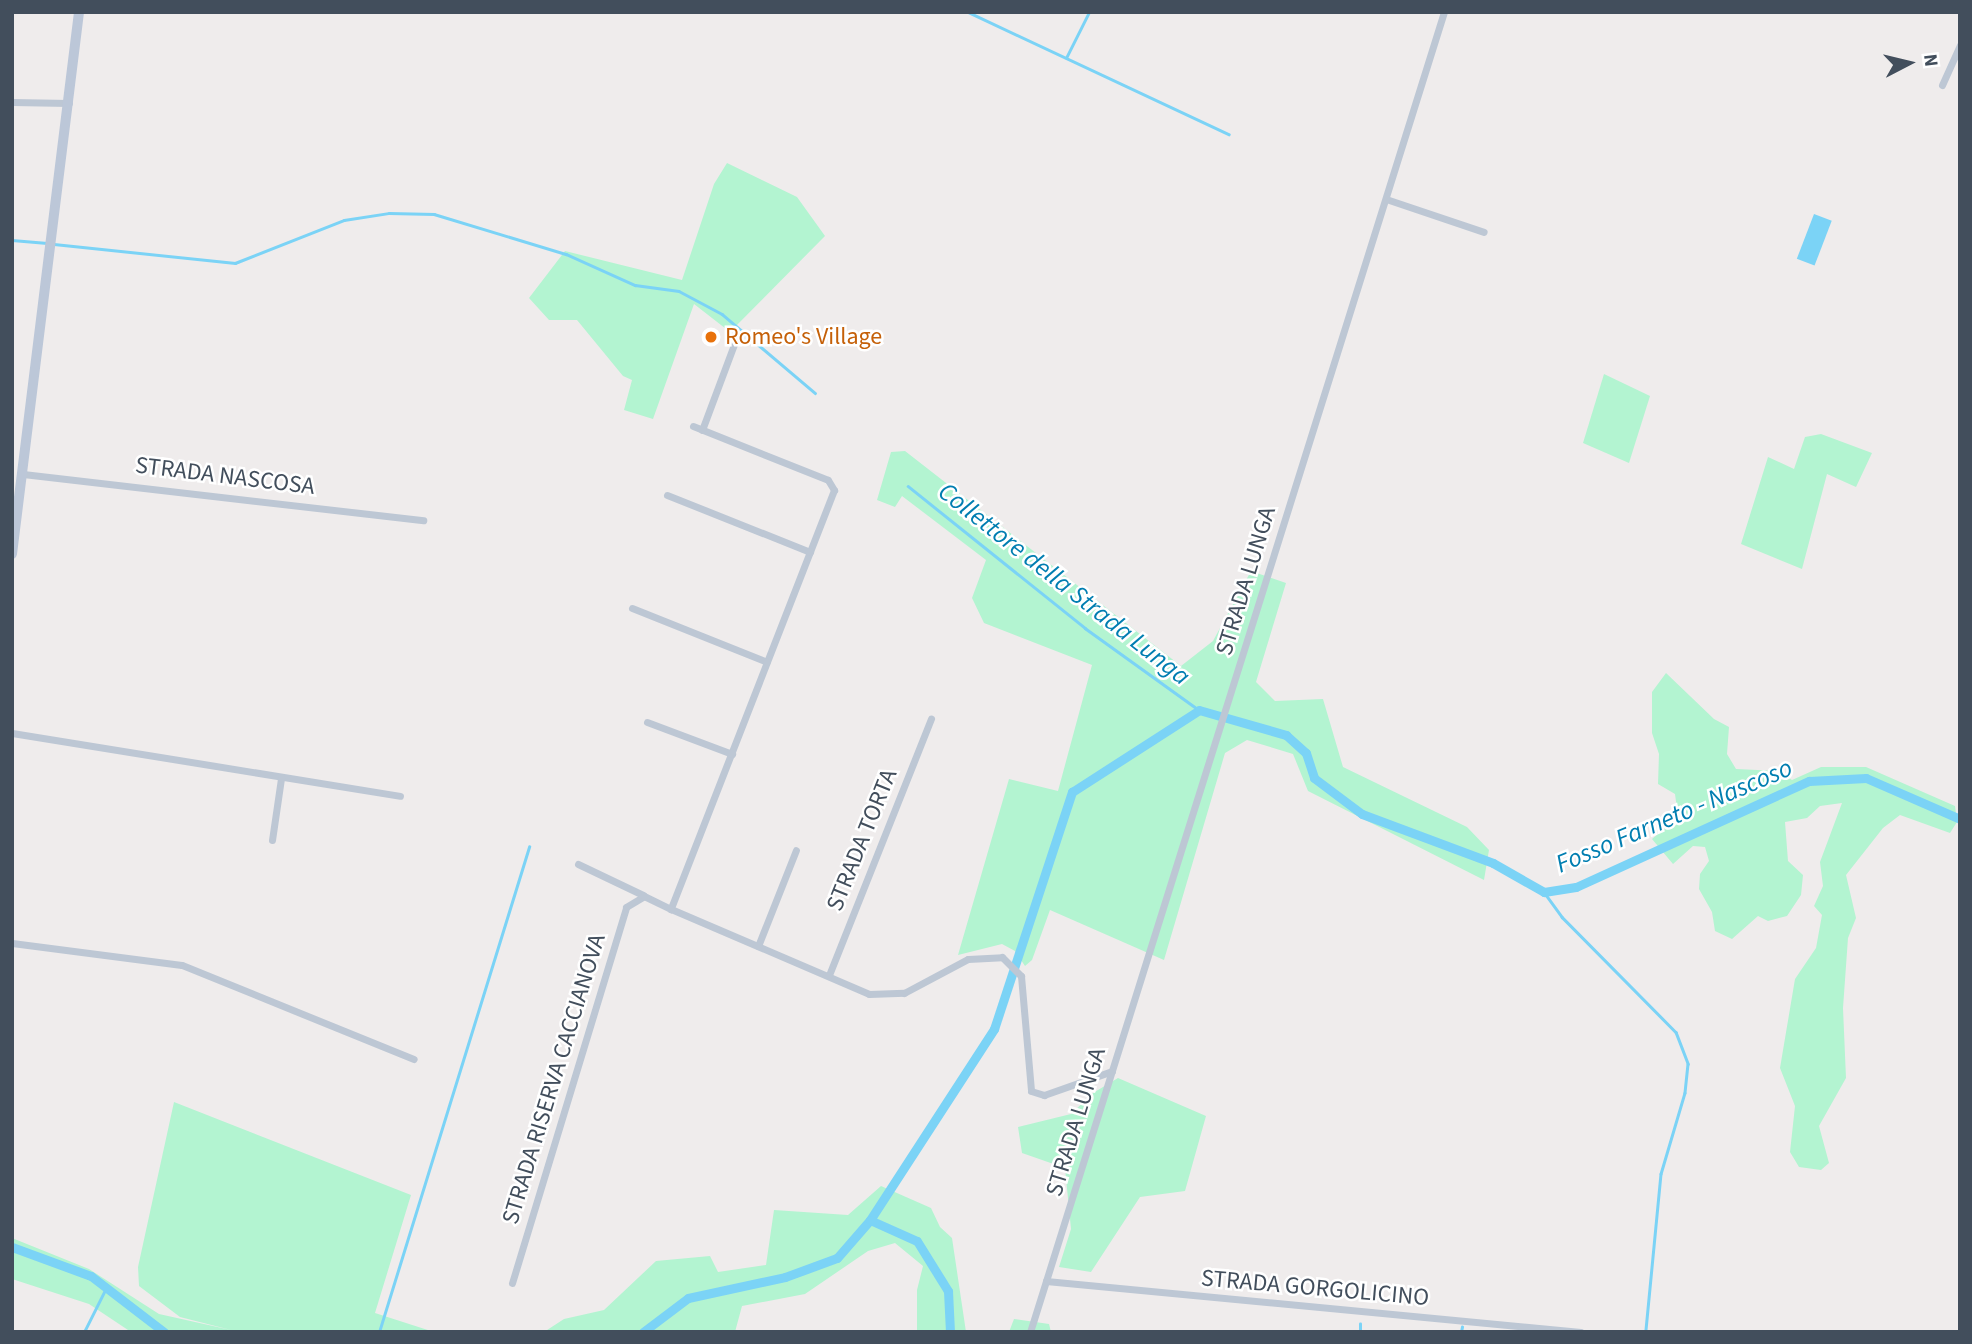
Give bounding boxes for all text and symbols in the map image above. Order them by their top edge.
north arrow [1874,28,1944,98]
text: N [1916,52,1945,68]
place label: Romeo's Village [725,323,882,351]
marker: Romeo's Village [703,329,719,345]
street label: STRADA NASCOSA [134,451,316,501]
water label: Collettore della Strada Lunga [932,476,1196,692]
street label: STRADA LUNGA [1210,503,1282,659]
water label: Fosso Farneto - Nascoso [1551,752,1797,880]
street label: STRADA TORTA [820,765,904,915]
street label: STRADA RISERVA CACCIANOVA [496,930,612,1228]
street label: STRADA LUNGA [1040,1044,1112,1200]
street label: STRADA GORGOLICINO [1200,1264,1430,1312]

